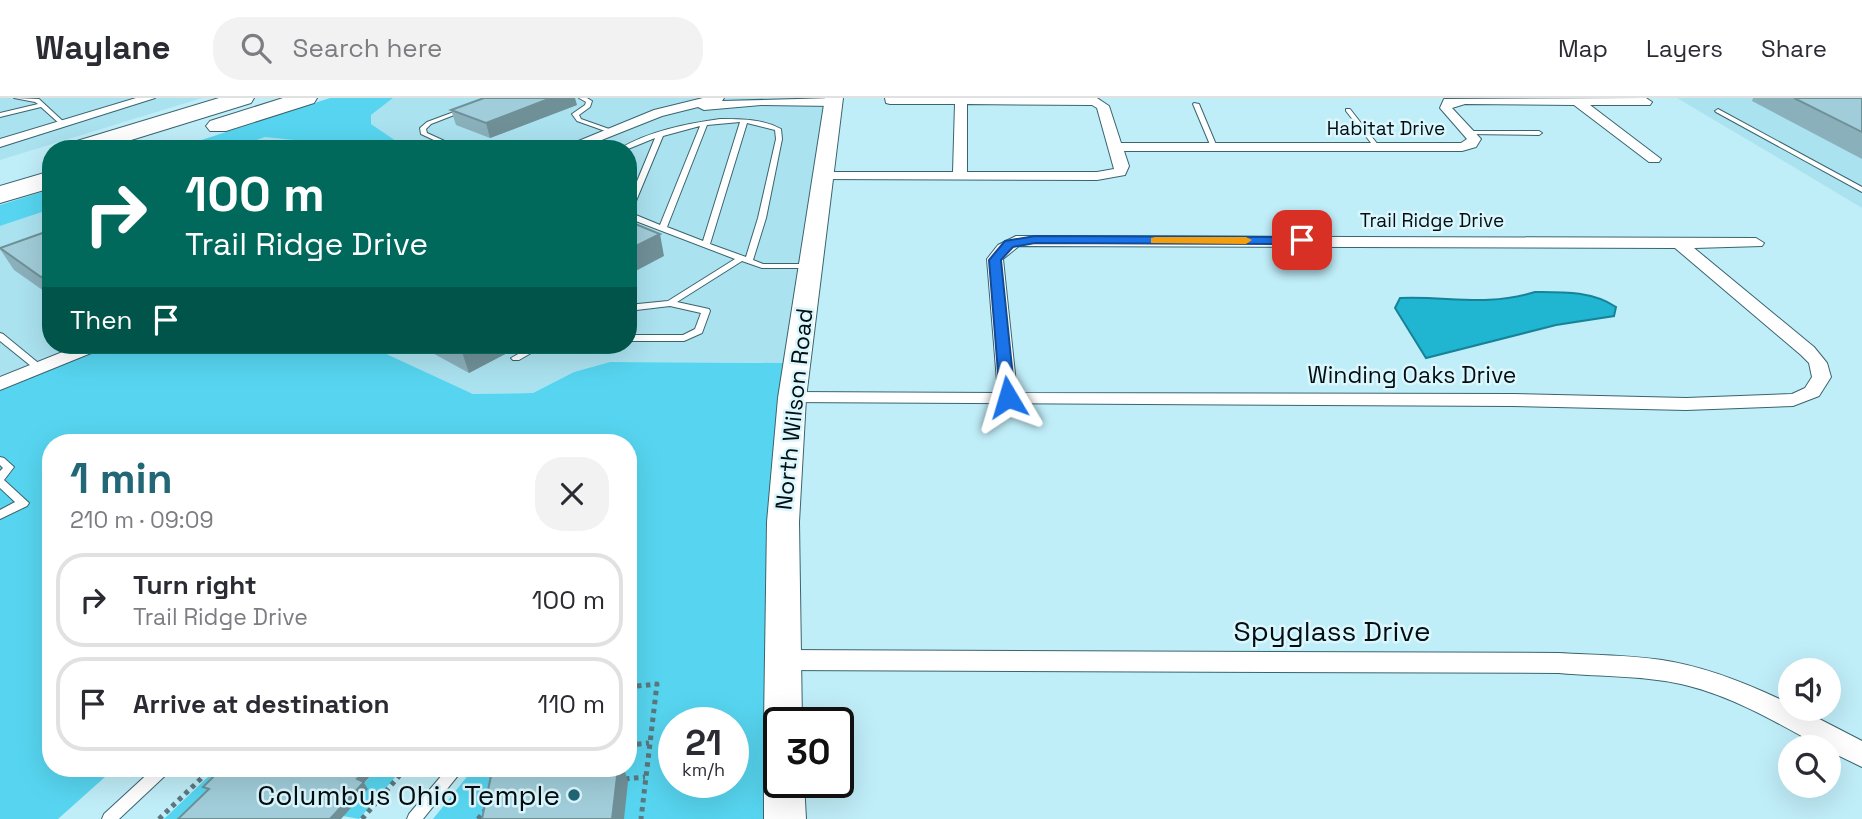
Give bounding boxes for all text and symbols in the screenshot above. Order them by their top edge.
search box [213,17,703,80]
text: Waylane [35,27,171,69]
icon: search [237,29,275,67]
text: Search here [293,31,442,65]
text: Map [1558,33,1608,64]
text: Layers [1646,33,1723,64]
text: Share [1761,33,1827,64]
street label: Habitat Drive [1327,116,1445,141]
text: 100 m [185,163,325,225]
icon: right [70,168,161,259]
street label: Trail Ridge Drive [1360,208,1504,233]
pin [1272,210,1332,270]
icon: arrive [1283,221,1321,259]
text: Trail Ridge Drive [185,224,428,264]
icon: arrive [147,301,185,339]
text: Then [70,303,133,337]
street label: North Wilson Road [768,307,820,511]
position arrow [971,360,1045,434]
street label: Winding Oaks Drive [1308,360,1516,390]
text: 1 min [70,452,173,505]
button: close [535,457,609,531]
text: 210 m · 09:09 [70,505,214,535]
text: Turn right [133,568,257,602]
icon: right [74,581,112,619]
text: 100 m [532,583,605,617]
text: Trail Ridge Drive [133,602,308,632]
street label: Spyglass Drive [1234,613,1430,649]
map controls [1778,658,1841,798]
button: sound [1778,658,1841,721]
icon: arrive [74,685,112,723]
text: Arrive at destination [133,687,390,721]
text: 110 m [538,687,605,721]
speed limit sign: 30 [763,707,854,798]
text: 21 [685,721,722,765]
button: search [1778,735,1841,798]
text: km/h [682,758,725,781]
place label: Columbus Ohio Temple [257,777,560,813]
marker: Columbus Ohio Temple [566,787,582,803]

